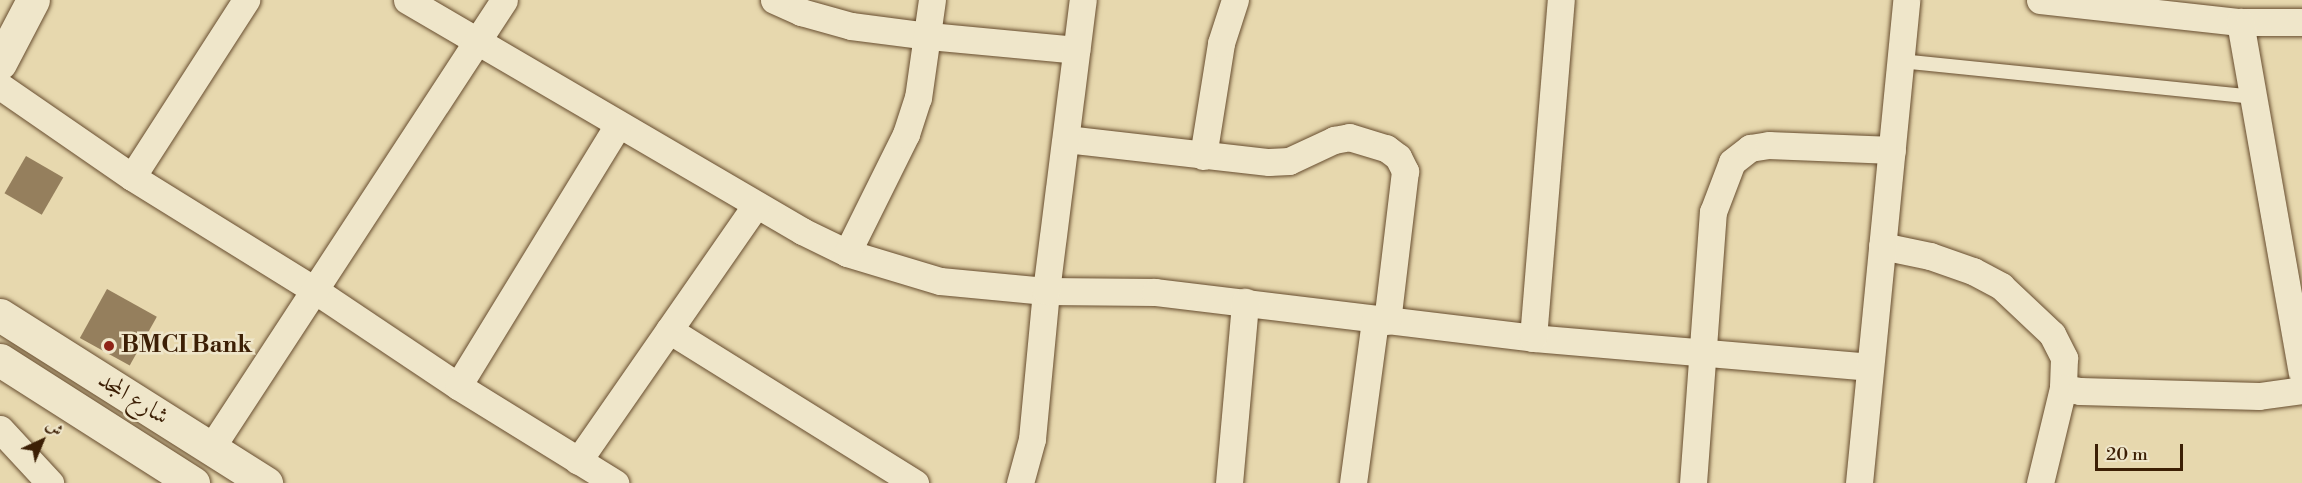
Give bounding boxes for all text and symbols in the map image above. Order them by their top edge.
place label: BMCI Bank [121,332,252,360]
marker: BMCI Bank [102,339,116,353]
street label: شارع المجد [92,366,174,432]
north arrow [12,411,72,471]
text: ش [42,415,67,441]
scale bar [2098,432,2186,470]
text: 20 m [2106,443,2148,466]

